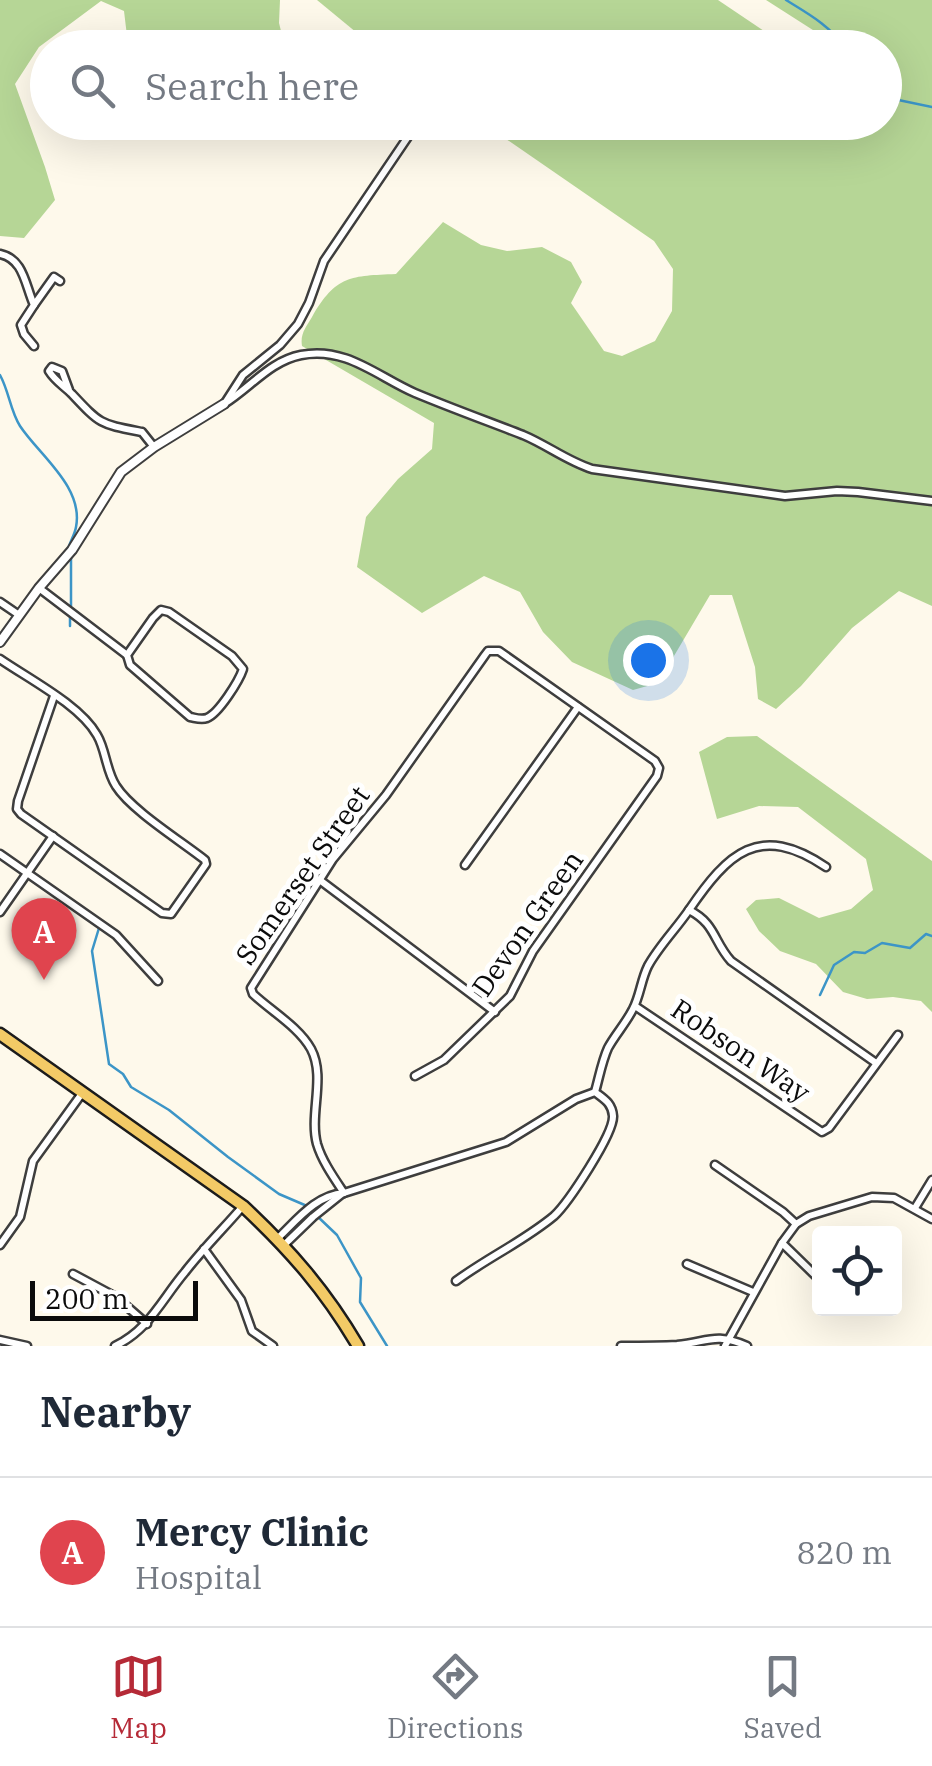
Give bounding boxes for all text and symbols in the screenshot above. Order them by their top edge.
search box [30,30,902,140]
icon: search [65,58,120,113]
text: Search here [145,61,359,110]
your location [623,635,674,686]
street label: Somerset Street [227,778,377,972]
street label: Devon Green [463,843,591,1003]
pin: A [12,898,76,980]
street label: Robson Way [664,990,818,1110]
map controls [812,1226,902,1316]
button: locate [812,1226,902,1316]
scale bar [30,1276,198,1320]
text: 200 m [45,1280,129,1317]
text: Nearby [40,1384,191,1439]
text: Mercy Clinic [135,1507,369,1556]
text: A [61,1531,84,1573]
text: 820 m [796,1531,892,1573]
text: Hospital [135,1556,262,1598]
tab: Map [110,1649,167,1746]
tab: Directions [387,1649,524,1746]
tab: Saved [744,1649,822,1746]

